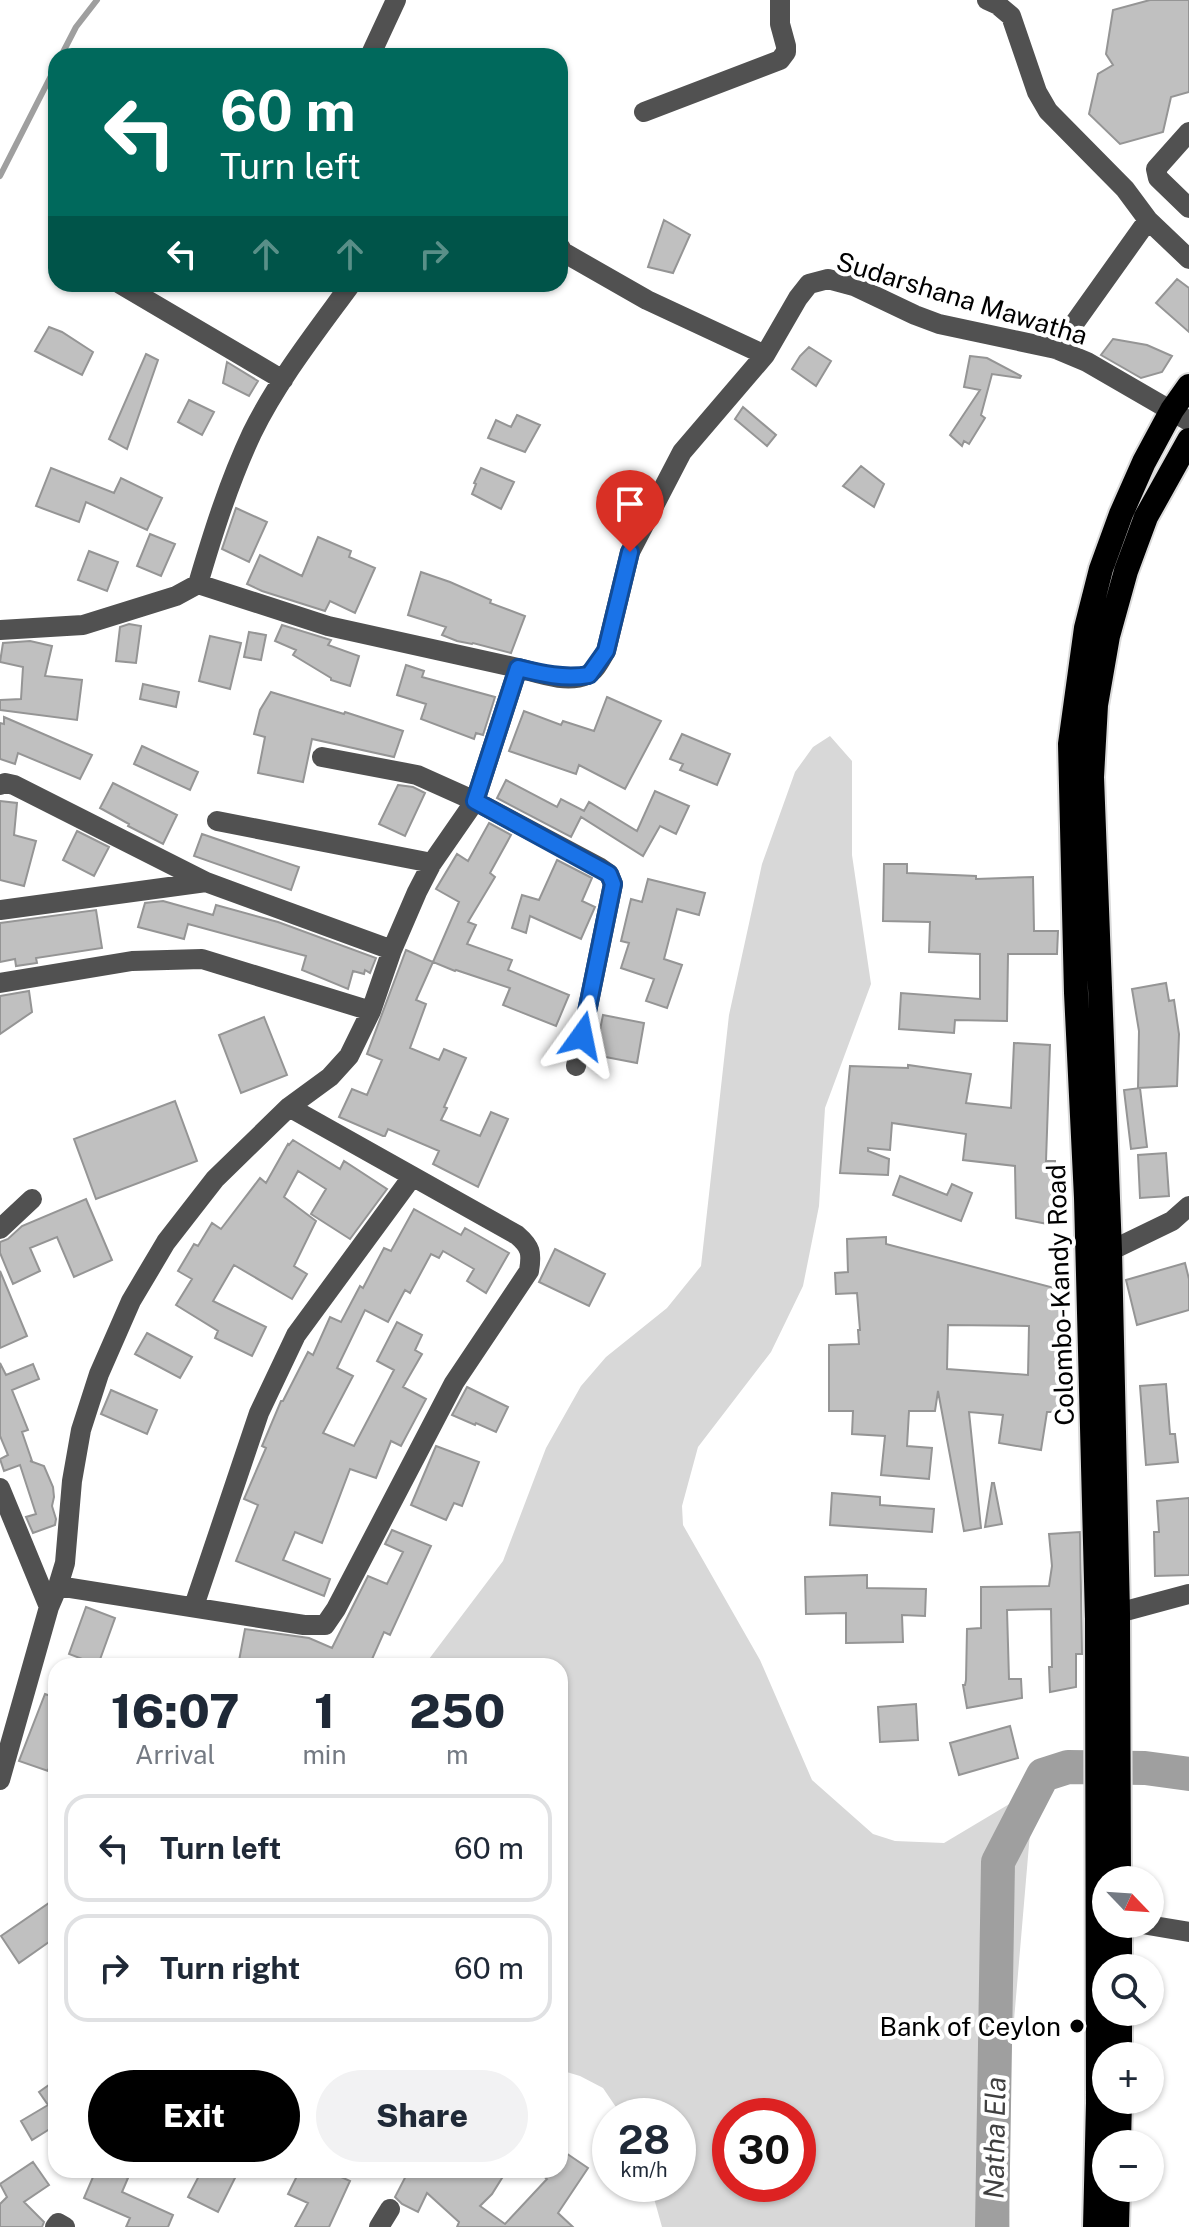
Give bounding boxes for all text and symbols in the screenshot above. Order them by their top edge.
text: 60 m [220,78,356,144]
icon: left [88,80,192,184]
text: Turn left [220,145,361,187]
icon: left [160,232,204,276]
icon: ahead [244,232,288,276]
icon: ahead [328,232,372,276]
icon: right [412,232,456,276]
street label: Sudarshana Mawatha [833,245,1091,351]
pin [596,470,664,552]
icon: arrive [608,482,652,526]
position arrow [540,994,624,1078]
street label: Colombo-Kandy Road [1040,1164,1080,1426]
text: 16:07 [111,1682,240,1739]
text: 1 [314,1682,335,1739]
text: 250 [409,1682,505,1739]
text: Arrival [135,1739,215,1770]
text: min [302,1739,346,1770]
text: m [446,1739,468,1770]
icon: left [92,1826,136,1870]
text: Turn left [160,1830,281,1866]
text: 60 m [454,1830,524,1866]
north arrow [1092,1866,1164,1938]
map controls [1092,1866,1164,2202]
icon: right [92,1946,136,1990]
text: Turn right [160,1950,300,1986]
text: 60 m [454,1950,524,1986]
button: search [1092,1954,1164,2026]
place label: Bank of Ceylon [880,2011,1061,2042]
marker: Bank of Ceylon [1068,2017,1086,2035]
button: + [1092,2042,1164,2114]
button: Exit [88,2070,300,2162]
button: Share [316,2070,528,2162]
water label: Natha Ela [976,2077,1012,2199]
speed limit sign: 30 [712,2098,816,2202]
text: 28 [618,2116,670,2163]
button: − [1092,2130,1164,2202]
text: km/h [620,2158,668,2182]

